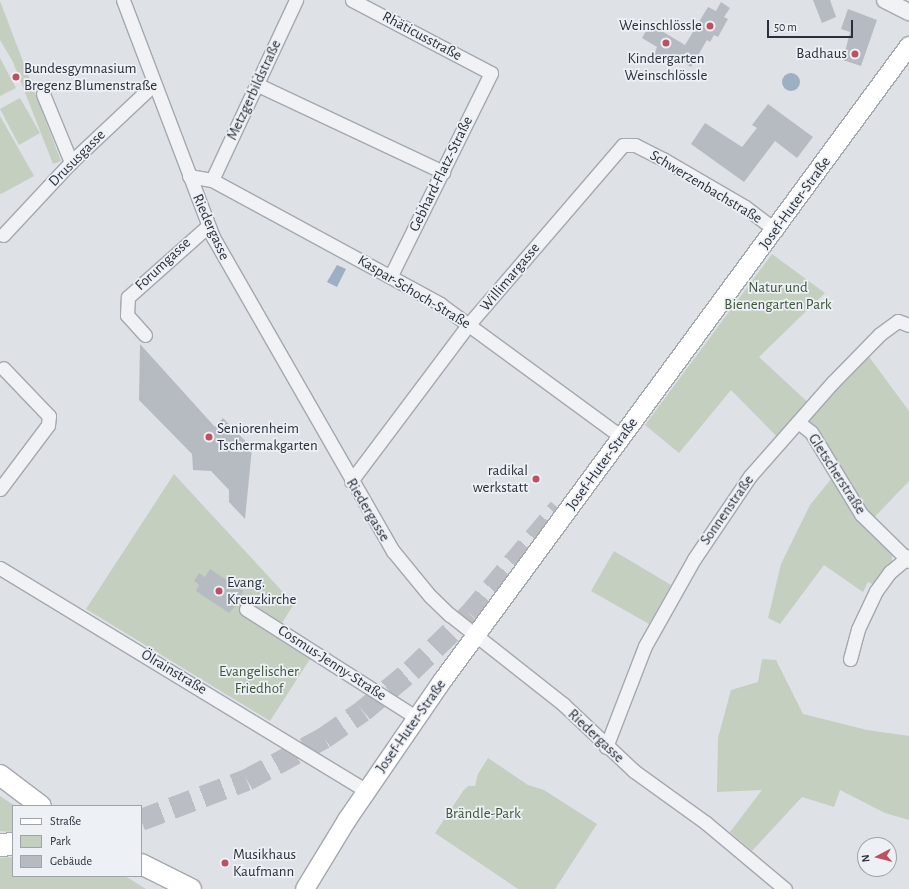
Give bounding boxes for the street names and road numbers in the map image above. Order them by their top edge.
street label: Rhäticusstraße [379,8,465,64]
street label: Metzgerbildstraße [223,37,285,143]
street label: Gebhard-Flatz-Straße [405,113,477,235]
street label: Drususgasse [45,126,109,190]
street label: Schwerzenbachstraße [647,146,765,228]
street label: Josef-Huter-Straße [755,153,835,253]
street label: Riedergasse [188,191,234,263]
street label: Forumgasse [131,234,195,294]
street label: Willimargasse [476,239,544,315]
street label: Kaspar-Schoch-Straße [354,251,474,333]
street label: Josef-Huter-Straße [562,414,642,514]
street label: Gletscherstraße [804,430,870,518]
street label: Sonnenstraße [696,472,758,548]
street label: Riedergasse [342,475,394,545]
street label: Cosmus-Jenny-Straße [275,621,389,705]
street label: Ölrainstraße [138,645,210,699]
street label: Josef-Huter-Straße [372,676,450,776]
street label: Riedergasse [564,705,628,767]

